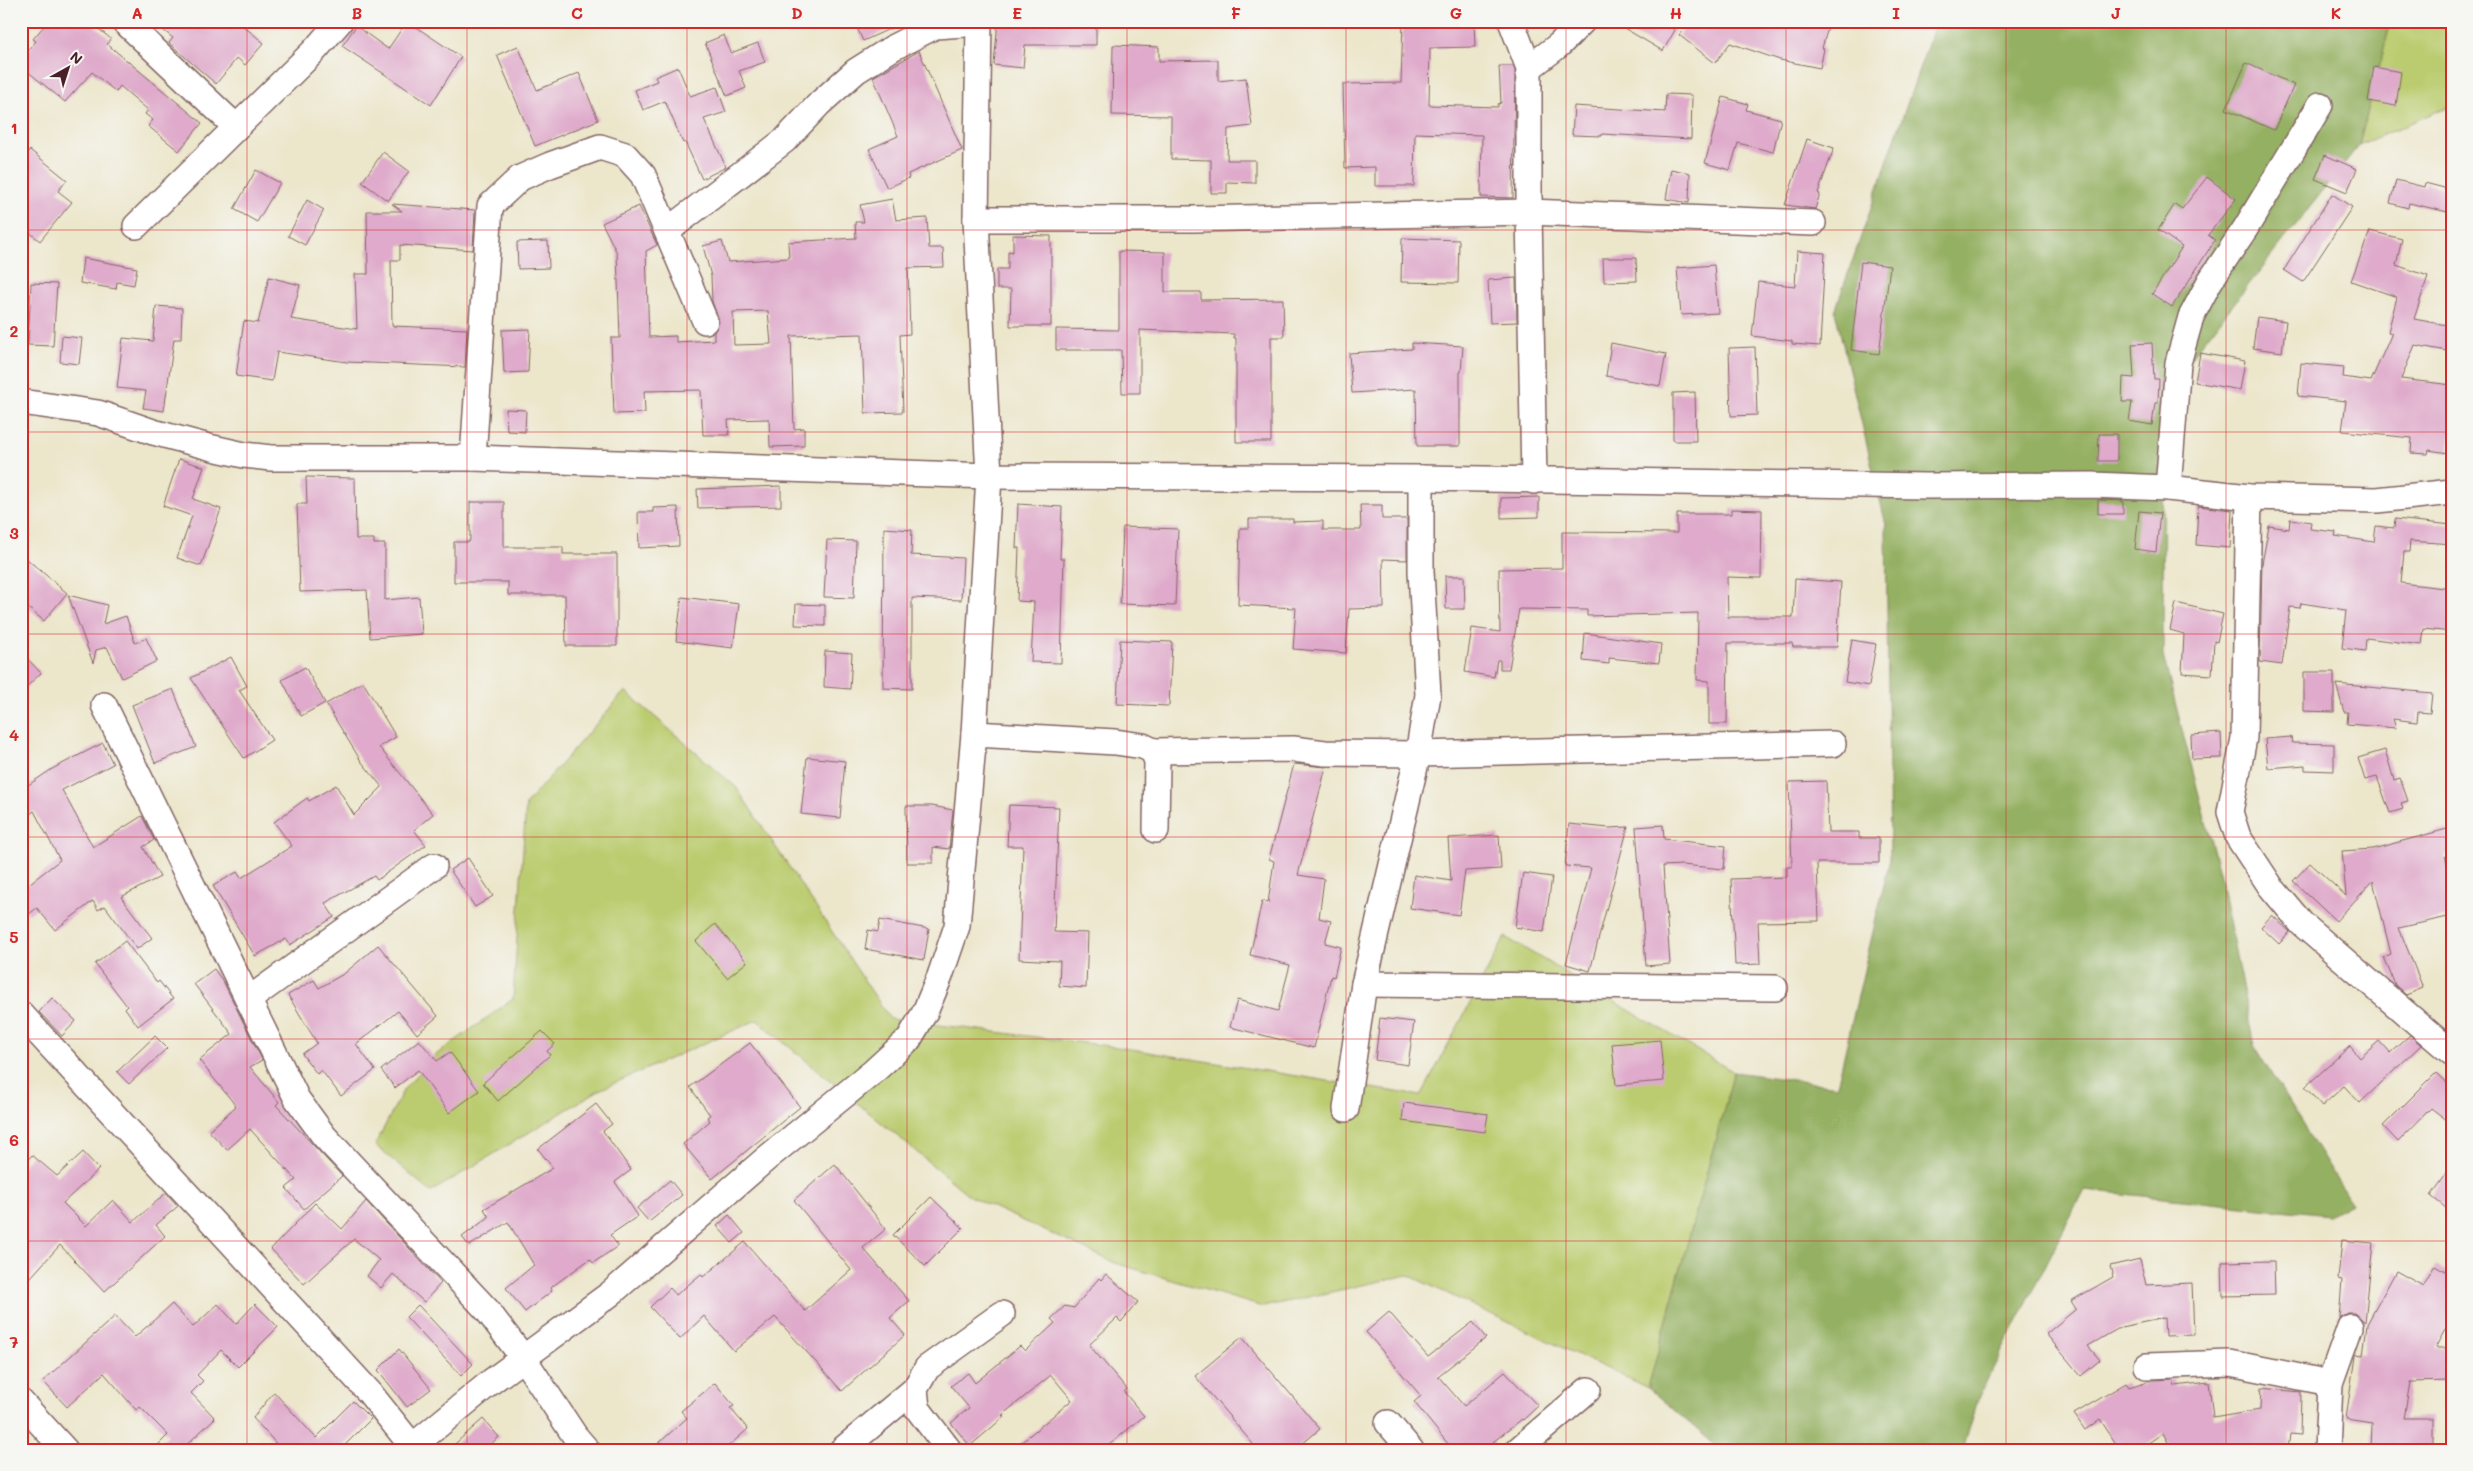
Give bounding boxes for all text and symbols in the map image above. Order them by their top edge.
text: A [131,2,143,23]
text: B [352,2,362,23]
text: C [571,2,583,23]
text: D [791,2,803,23]
text: E [1012,2,1022,23]
text: F [1231,2,1241,23]
text: G [1450,2,1462,23]
text: H [1670,2,1682,23]
text: I [1892,2,1900,23]
text: J [2111,2,2121,23]
text: K [2331,2,2341,23]
north arrow [42,42,92,92]
text: N [66,47,87,68]
text: 1 [10,117,18,138]
text: 2 [10,320,19,341]
text: 3 [9,522,19,543]
text: 4 [9,724,19,745]
text: 5 [9,926,19,947]
text: 6 [9,1129,19,1150]
text: 7 [10,1331,19,1352]

